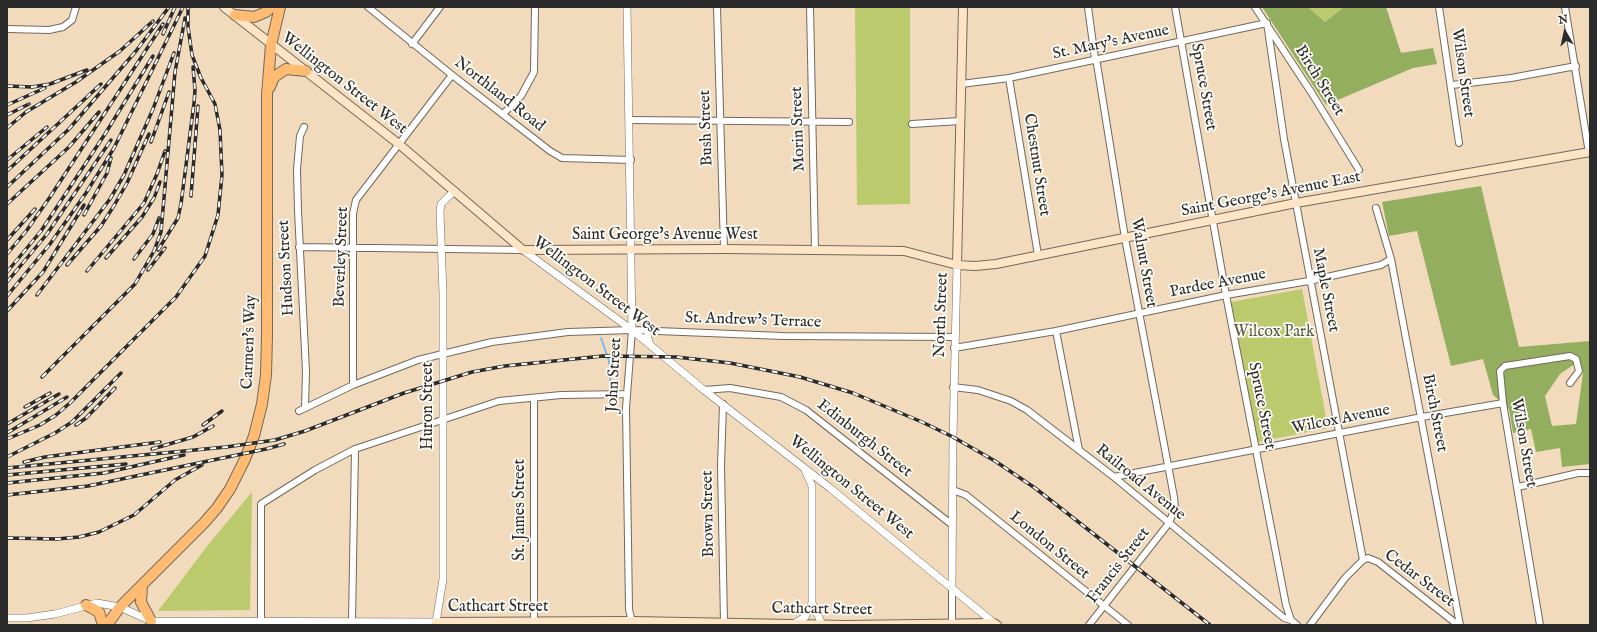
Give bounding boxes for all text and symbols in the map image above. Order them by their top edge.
north arrow [1545,12,1585,52]
text: N [1557,12,1569,28]
street label: St. Mary's Avenue [1051,21,1171,65]
street label: Wilson Street [1446,27,1478,119]
street label: Wellington Street West [277,29,411,139]
street label: Spruce Street [1186,42,1220,132]
street label: Birch Street [1290,42,1348,120]
street label: Northland Road [450,54,548,136]
street label: Morin Street [788,86,810,172]
street label: Bush Street [696,90,718,166]
street label: Chestnut Street [1018,112,1054,218]
street label: Saint George's Avenue East [1180,168,1362,222]
street label: Beverley Street [331,206,353,308]
street label: Walnut Street [1126,217,1160,309]
street label: Hudson Street [275,219,299,317]
street label: Saint George's Avenue West [572,226,758,246]
street label: Wellington Street West [529,233,663,341]
street label: Maple Street [1307,246,1343,334]
street label: Pardee Avenue [1168,265,1268,303]
street label: North Street [931,272,953,358]
street label: Carmen's Way [239,294,261,390]
street label: St. Andrew's Terrace [685,309,821,333]
park label: Wilcox Park [1234,323,1314,343]
street label: John Street [603,337,627,413]
street label: Spruce Street [1243,361,1279,451]
street label: Huron Street [419,362,439,450]
street label: Birch Street [1417,372,1451,454]
street label: Edinburgh Street [813,396,915,482]
street label: Wilson Street [1506,397,1540,489]
street label: Wilcox Avenue [1290,401,1392,439]
street label: Wellington Street West [785,432,917,544]
street label: Railroad Avenue [1091,441,1189,525]
street label: St. James Street [511,459,531,561]
street label: Brown Street [699,470,719,558]
street label: London Street [1005,508,1093,584]
street label: Francis Street [1083,524,1155,608]
street label: Cedar Street [1380,546,1458,612]
street label: Cathcart Street [448,598,548,618]
street label: Cathcart Street [771,600,873,620]

